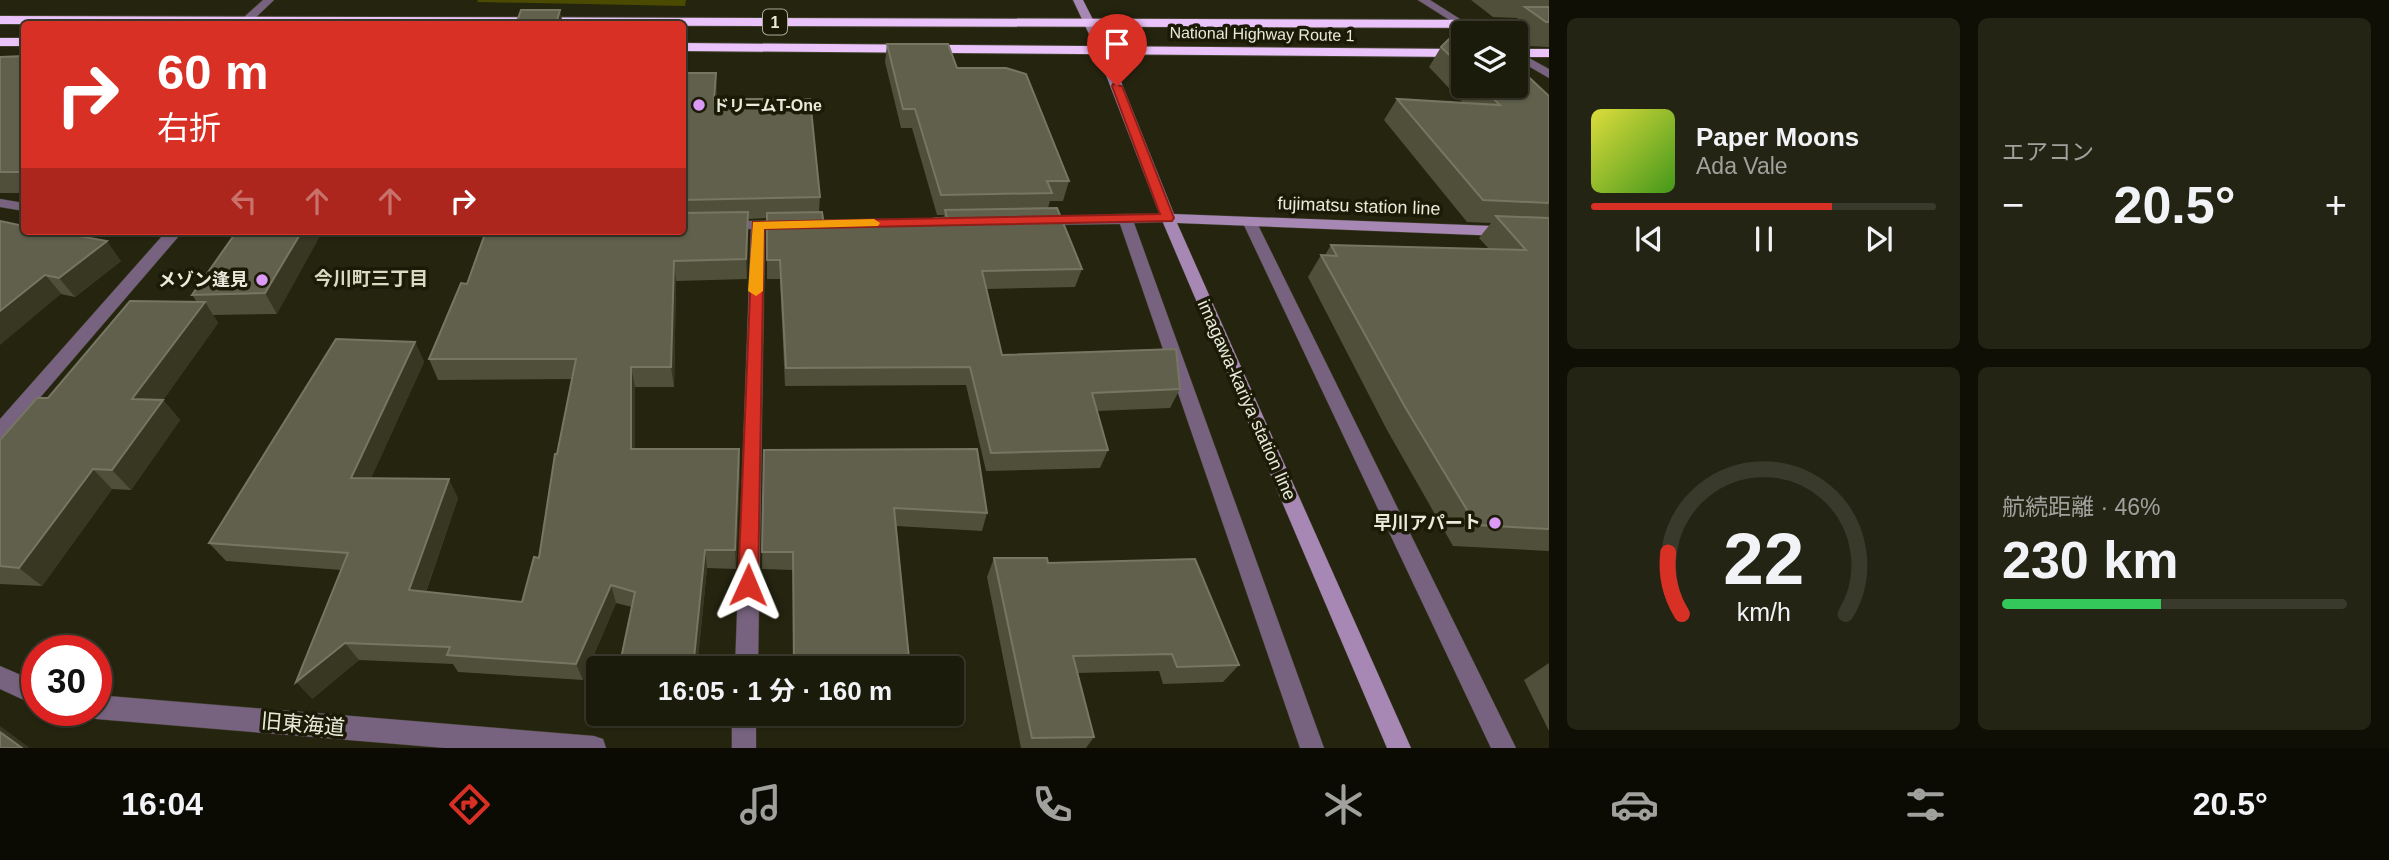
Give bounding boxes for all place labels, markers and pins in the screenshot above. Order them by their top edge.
pin [1087,14,1147,86]
marker: ドリームT-One [691,97,707,113]
place label: ドリームT-One [713,97,822,114]
place label: メゾン逢見 [158,270,248,290]
marker: メゾン逢見 [254,272,270,288]
place label: 早川アパート [1373,513,1481,533]
marker: 早川アパート [1487,515,1503,531]

